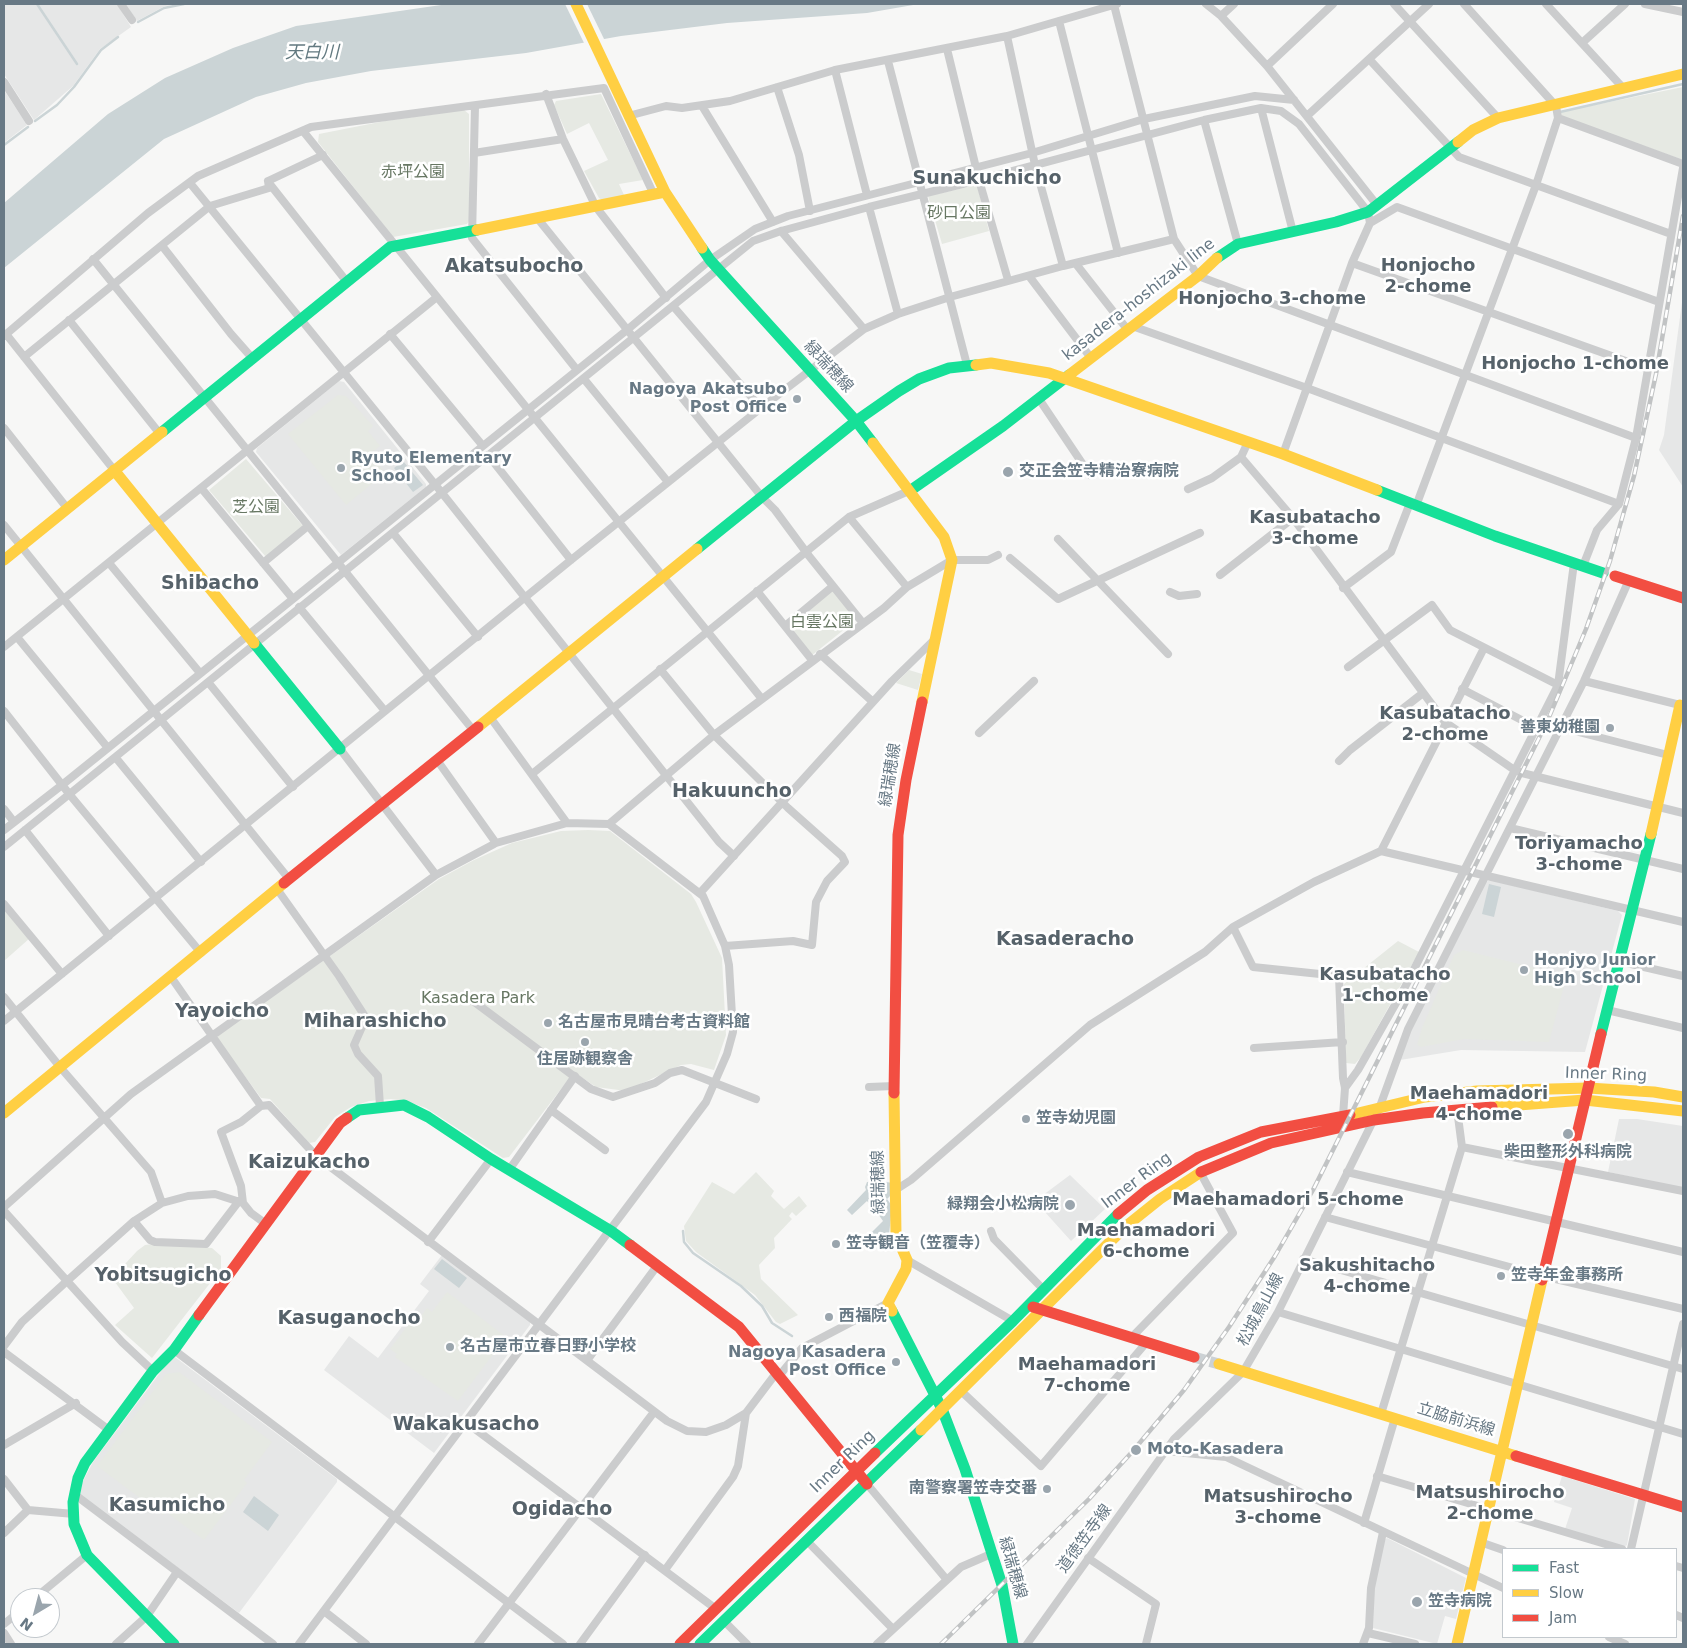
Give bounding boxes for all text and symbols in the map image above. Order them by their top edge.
water label: 天白川 [285,42,339,64]
park label: 赤坪公園 [381,163,445,183]
district label: Sunakuchicho [913,168,1061,190]
park label: 砂口公園 [927,204,991,224]
street label: kasadera-hoshizaki line [1059,235,1219,365]
district label: Honjocho 2-chome [1381,255,1475,298]
district label: Akatsubocho [445,256,583,278]
district label: Honjocho 3-chome [1178,288,1366,310]
street label: 緑瑞穂線 [799,337,857,397]
district label: Honjocho 1-chome [1481,353,1669,375]
place label: Nagoya Akatsubo Post Office [629,380,787,418]
marker: Nagoya Akatsubo Post Office [791,393,803,405]
place label: Ryuto Elementary School [351,449,512,487]
marker: Ryuto Elementary School [335,462,347,474]
place label: 交正会笠寺精治寮病院 [1019,462,1179,482]
marker: 交正会笠寺精治寮病院 [1001,465,1015,479]
park label: 芝公園 [232,498,280,518]
district label: Kasubatacho 3-chome [1249,507,1381,550]
district label: Shibacho [161,573,259,595]
park label: 白雲公園 [790,613,854,633]
district label: Kasubatacho 2-chome [1379,703,1511,746]
place label: 善東幼稚園 [1520,718,1600,738]
marker: 善東幼稚園 [1604,722,1616,734]
street label: 緑瑞穂線 [877,742,905,808]
district label: Hakuuncho [672,781,792,803]
district label: Toriyamacho 3-chome [1515,833,1643,876]
district label: Kasaderacho [996,929,1134,951]
place label: Honjyo Junior High School [1534,951,1655,989]
district label: Kasubatacho 1-chome [1319,964,1451,1006]
marker: Honjyo Junior High School [1518,964,1530,976]
park label: Kasadera Park [421,989,535,1009]
district label: Yayoicho [175,1001,269,1023]
district label: Miharashicho [303,1011,447,1033]
place label: 名古屋市見晴台考古資料館 [558,1013,750,1033]
marker: 名古屋市見晴台考古資料館 [542,1017,554,1029]
marker: 住居跡観察舎 [579,1036,591,1048]
place label: 住居跡観察舎 [537,1050,633,1070]
street label: Inner Ring [1565,1064,1647,1086]
district label: Maehamadori 4-chome [1410,1083,1548,1126]
place label: 笠寺幼児園 [1036,1109,1116,1129]
marker: 笠寺幼児園 [1020,1113,1032,1125]
marker: 柴田整形外科病院 [1561,1127,1575,1141]
place label: 柴田整形外科病院 [1504,1143,1632,1163]
street label: Inner Ring [1098,1149,1176,1213]
street label: 緑瑞穂線 [869,1150,889,1214]
district label: Kaizukacho [248,1152,370,1174]
district label: Maehamadori 5-chome [1172,1189,1404,1211]
place label: 緑翔会小松病院 [947,1195,1059,1215]
marker: 緑翔会小松病院 [1063,1198,1077,1212]
district label: Maehamadori 6-chome [1077,1220,1215,1262]
place label: 笠寺観音（笠覆寺） [846,1234,990,1254]
marker: 笠寺観音（笠覆寺） [830,1238,842,1250]
district label: Sakushitacho 4-chome [1299,1255,1435,1298]
district label: Yobitsugicho [94,1265,232,1287]
place label: 笠寺年金事務所 [1511,1266,1623,1286]
street label: 松城鳥山線 [1234,1270,1288,1350]
marker: 笠寺年金事務所 [1495,1270,1507,1282]
place label: 西福院 [839,1307,887,1327]
district label: Kasuganocho [277,1308,421,1330]
marker: 西福院 [823,1311,835,1323]
place label: 名古屋市立春日野小学校 [460,1337,636,1357]
marker: 名古屋市立春日野小学校 [444,1341,456,1353]
place label: Nagoya Kasadera Post Office [728,1343,886,1381]
district label: Maehamadori 7-chome [1018,1354,1156,1396]
marker: Nagoya Kasadera Post Office [890,1356,902,1368]
street label: 立脇前浜線 [1415,1399,1497,1441]
district label: Wakakusacho [393,1414,539,1436]
street label: Inner Ring [807,1426,879,1498]
place label: Moto-Kasadera [1147,1440,1284,1460]
marker: Moto-Kasadera [1129,1443,1143,1457]
place label: 南警察署笠寺交番 [909,1479,1037,1499]
district label: Matsushirocho 2-chome [1416,1482,1564,1525]
marker: 南警察署笠寺交番 [1041,1483,1053,1495]
district label: Matsushirocho 3-chome [1204,1486,1352,1528]
district label: Kasumicho [109,1495,225,1517]
district label: Ogidacho [512,1499,612,1521]
street label: 道徳笠寺線 [1054,1501,1116,1577]
street label: 緑瑞穂線 [994,1535,1030,1601]
legend [1502,1548,1677,1638]
text: Fast [1549,1559,1579,1577]
text: Slow [1549,1584,1584,1602]
north arrow [10,1588,60,1638]
place label: 笠寺病院 [1428,1592,1492,1612]
marker: 笠寺病院 [1410,1595,1424,1609]
text: Jam [1549,1609,1577,1627]
text: N [17,1614,36,1634]

